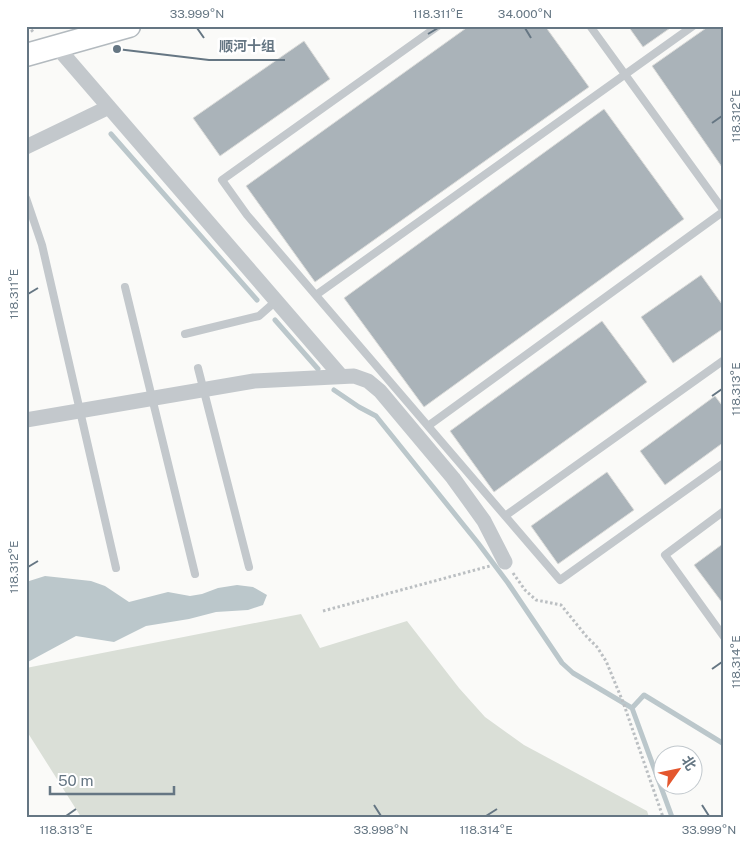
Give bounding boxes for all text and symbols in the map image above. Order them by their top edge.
text: 33.999°N [170,7,224,21]
text: 118.311°E [413,7,463,21]
text: 34.000°N [498,7,552,21]
callout: 顺河十组 [209,31,285,60]
text: 顺河十组 [219,38,275,54]
text: 118.312°E [729,90,743,142]
text: 118.311°E [7,269,21,319]
text: 118.313°E [729,362,743,416]
text: 118.312°E [7,541,21,593]
text: 118.314°E [729,635,743,689]
north arrow [652,746,702,796]
text: 北 [678,753,699,773]
scale bar [50,763,174,795]
text: 50 m [58,772,93,789]
text: 118.313°E [39,823,93,837]
text: 33.998°N [354,823,408,837]
text: 118.314°E [459,823,513,837]
text: 33.999°N [682,823,736,837]

